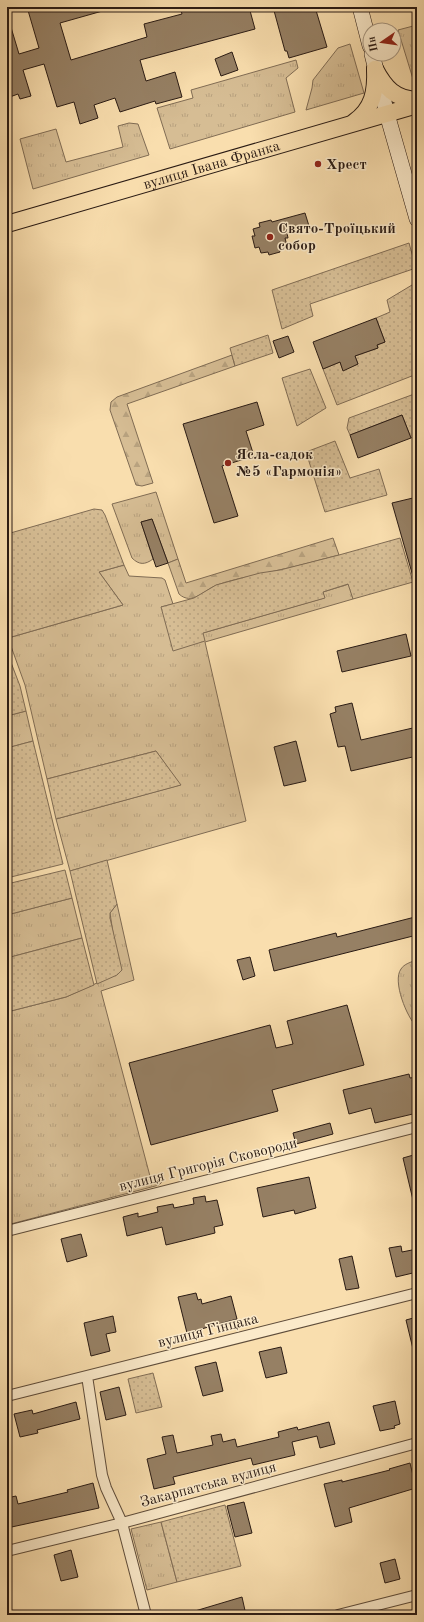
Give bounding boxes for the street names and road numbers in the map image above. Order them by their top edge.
street label: вулиця Івана Франка [142,139,283,193]
street label: вулиця Григорія Сковороди [118,1136,299,1195]
street label: вулиця Гінцака [157,1312,261,1351]
street label: Закарпатська вулиця [139,1460,278,1511]

